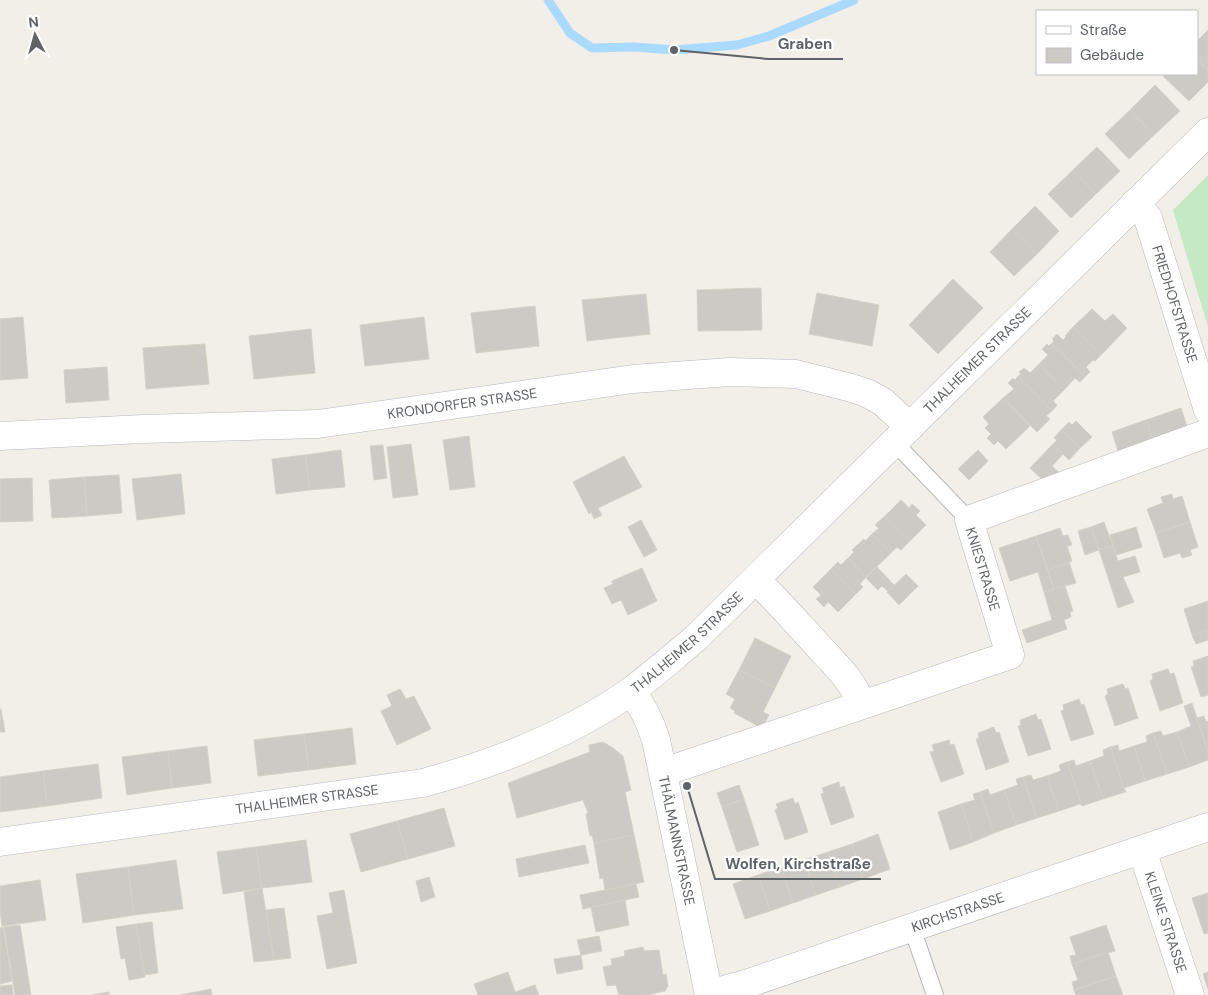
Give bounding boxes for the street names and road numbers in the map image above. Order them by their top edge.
street label: FRIEDHOFSTRASSE [1148,243,1202,365]
street label: THALHEIMER STRASSE [920,303,1035,417]
street label: KRONDORFER STRASSE [386,384,538,423]
street label: KNIESTRASSE [962,525,1004,613]
street label: THALHEIMER STRASSE [627,588,747,697]
street label: THÄLMANNSTRASSE [655,774,699,907]
street label: THALHEIMER STRASSE [234,780,380,818]
street label: KLEINE STRASSE [1141,869,1191,975]
street label: KIRCHSTRASSE [909,888,1007,936]

